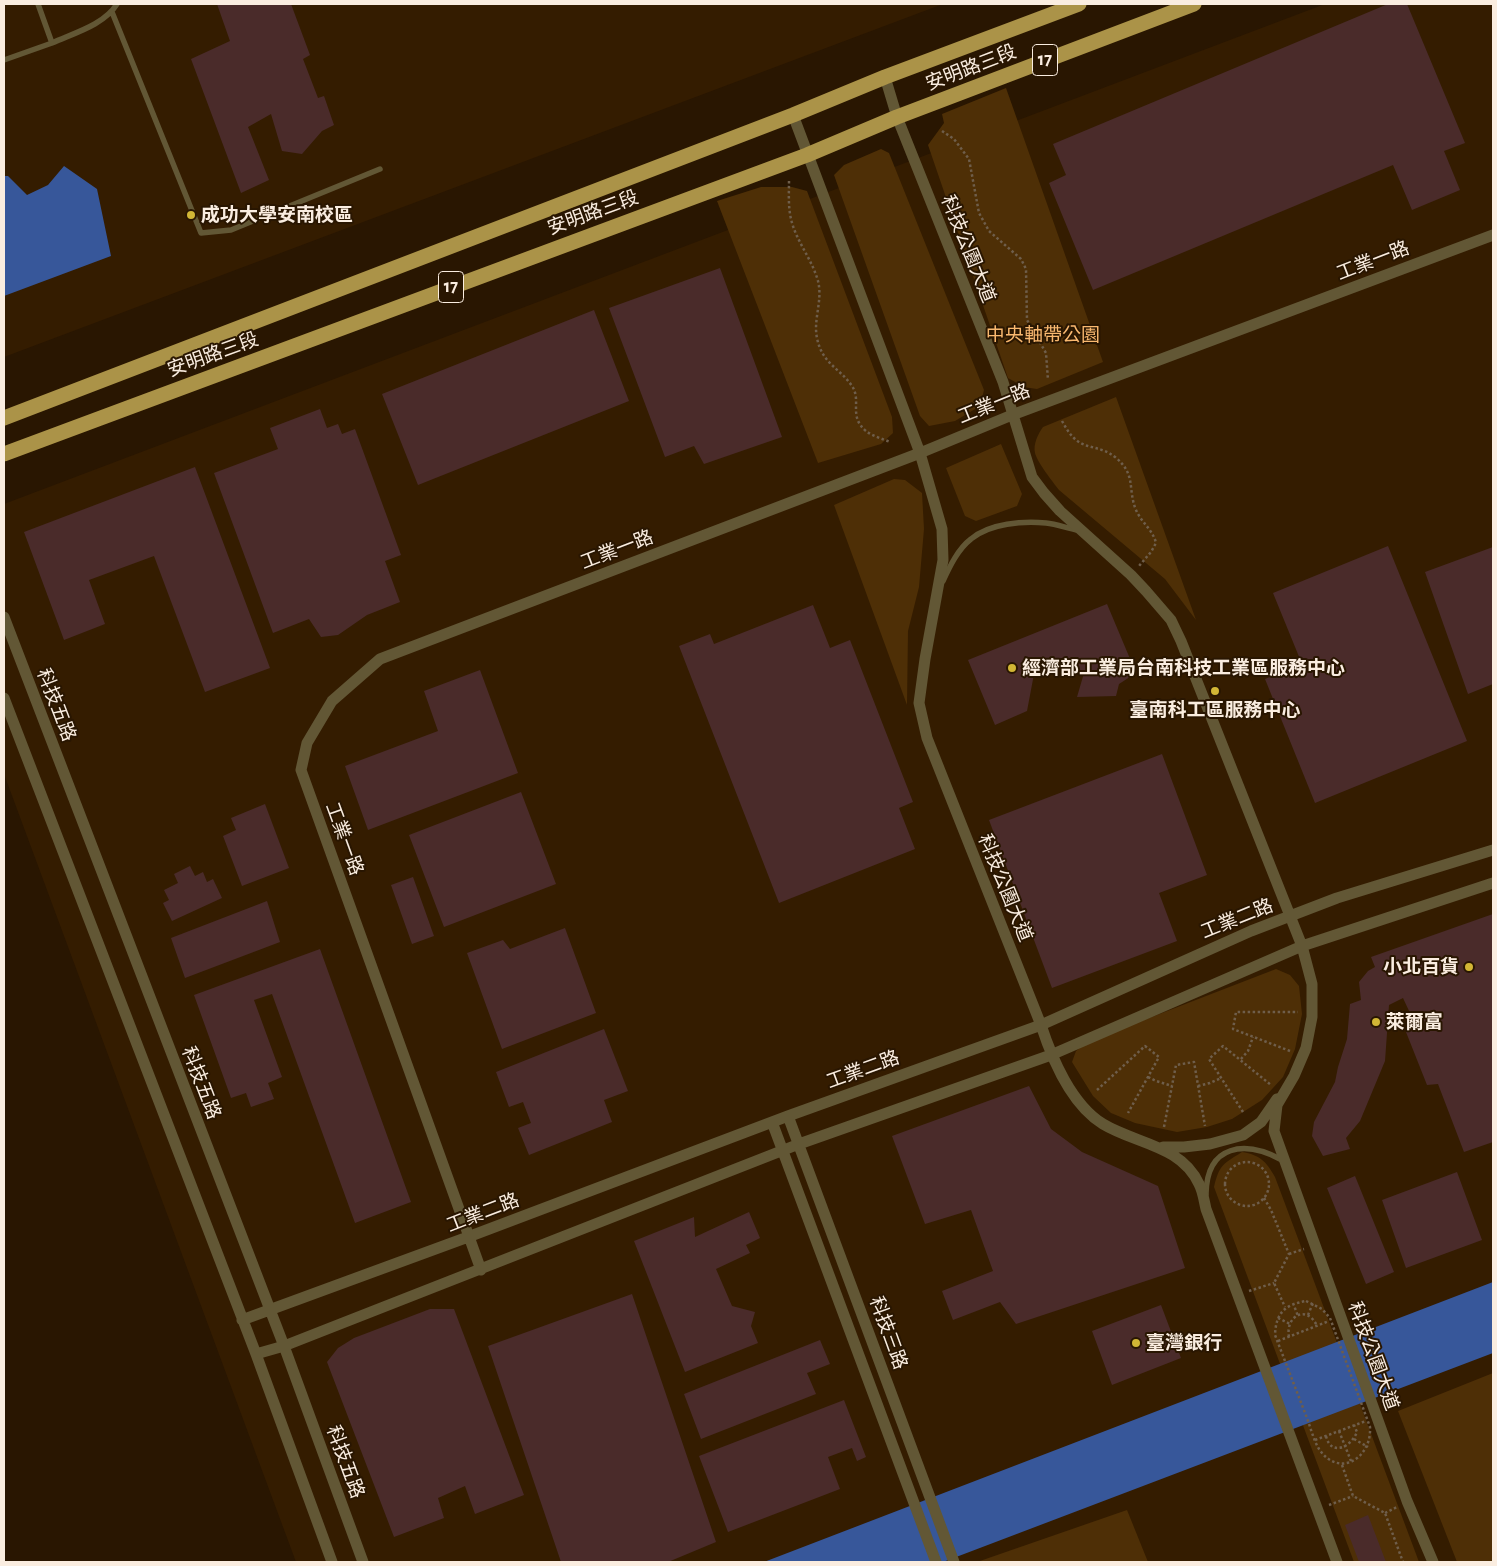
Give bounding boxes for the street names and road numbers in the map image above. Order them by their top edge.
street label: 安明路三段 [923,40,1019,96]
road number: 17 [1032,44,1058,76]
street label: 安明路三段 [544,186,642,240]
street label: 科技公園大道 [936,192,1000,306]
street label: 工業一路 [1333,237,1413,285]
road number: 17 [438,272,464,302]
street label: 安明路三段 [164,328,262,382]
street label: 工業一路 [954,379,1034,429]
street label: 工業一路 [577,526,657,574]
street label: 科技五路 [32,665,80,745]
street label: 工業一路 [320,799,368,879]
street label: 科技公園大道 [973,831,1037,945]
street label: 工業二路 [1197,894,1277,944]
street label: 科技五路 [177,1043,225,1123]
street label: 工業二路 [823,1046,903,1094]
street label: 工業二路 [443,1189,523,1237]
street label: 科技三路 [864,1293,912,1373]
street label: 科技公園大道 [1343,1299,1403,1413]
street label: 科技五路 [321,1422,369,1502]

